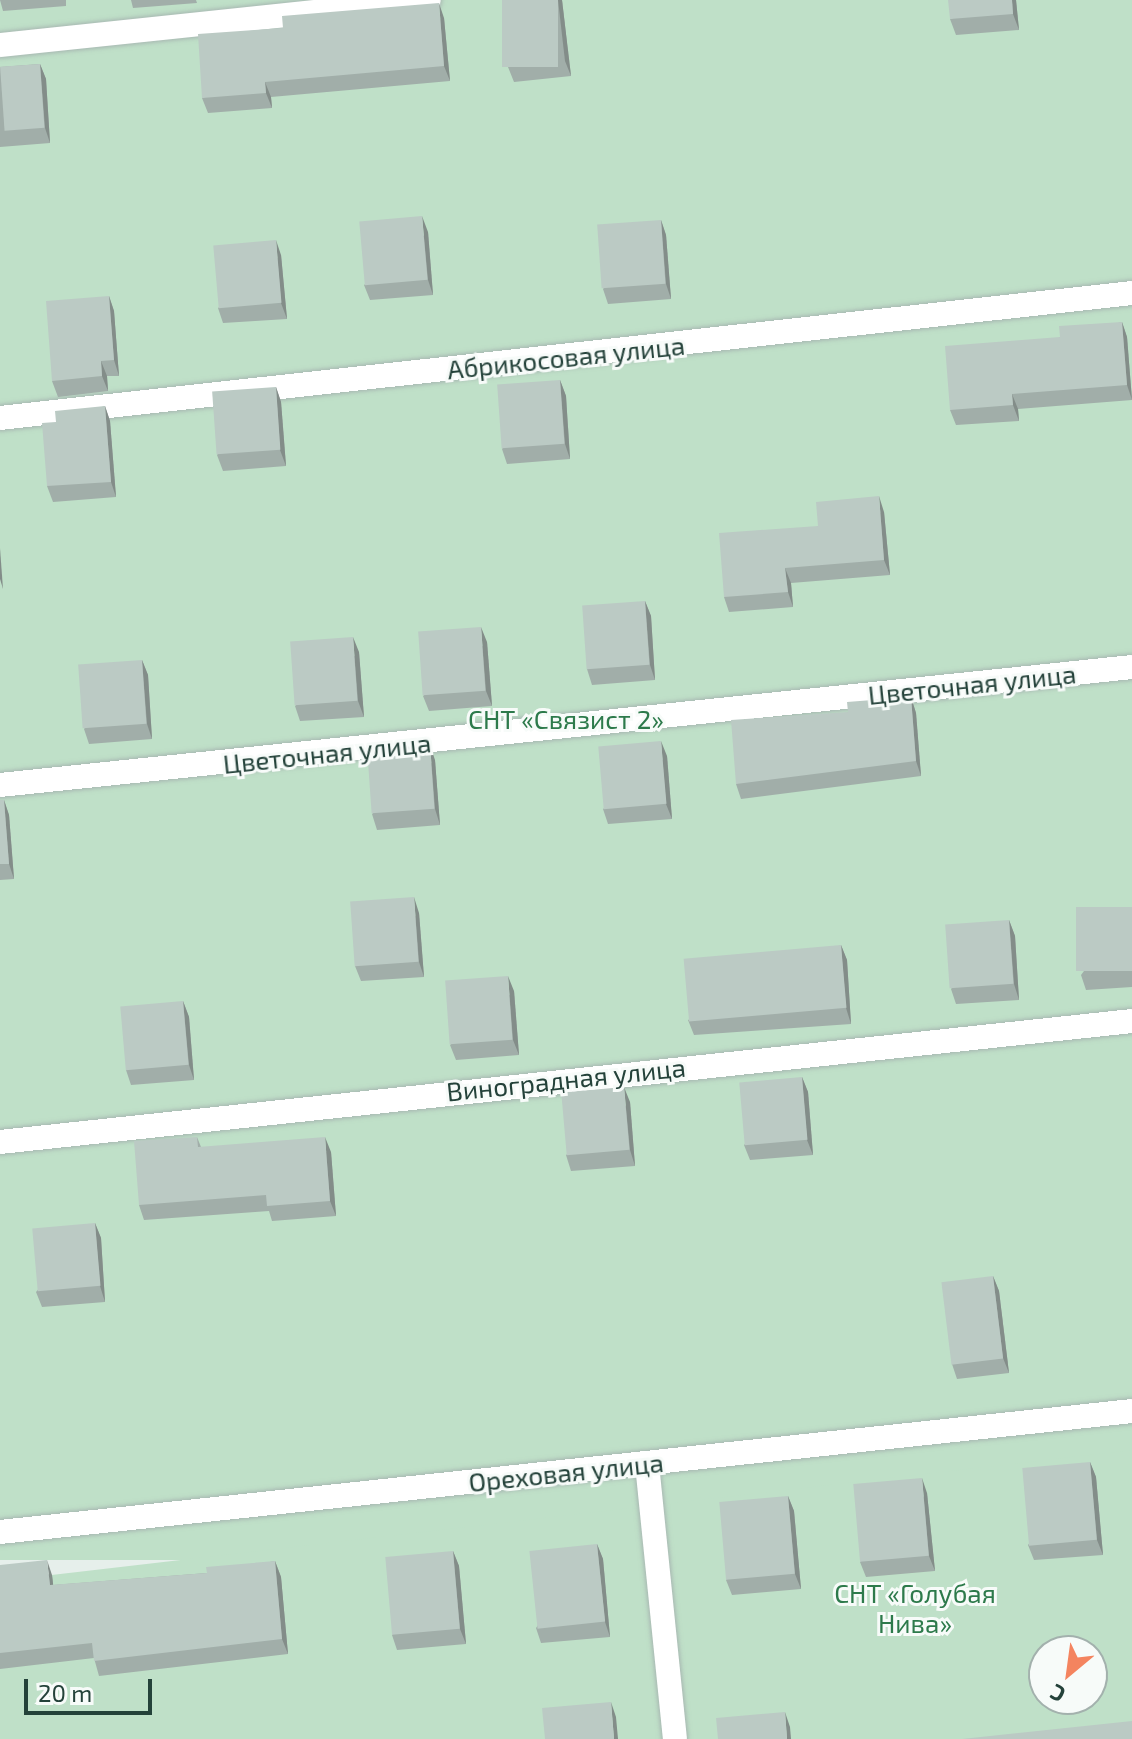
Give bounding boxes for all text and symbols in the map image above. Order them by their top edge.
street label: Абрикосовая улица [446,329,686,385]
street label: Цветочная улица [866,658,1078,710]
park label: СНТ «Связист 2» [468,703,664,735]
street label: Цветочная улица [221,727,433,779]
street label: Виноградная улица [445,1051,687,1107]
street label: Ореховая улица [467,1446,665,1498]
park label: СНТ «Голубая Нива» [834,1577,996,1638]
north arrow [1028,1635,1108,1715]
scale bar [28,1663,156,1713]
text: 20 m [38,1678,92,1707]
text: С [1045,1680,1069,1709]

